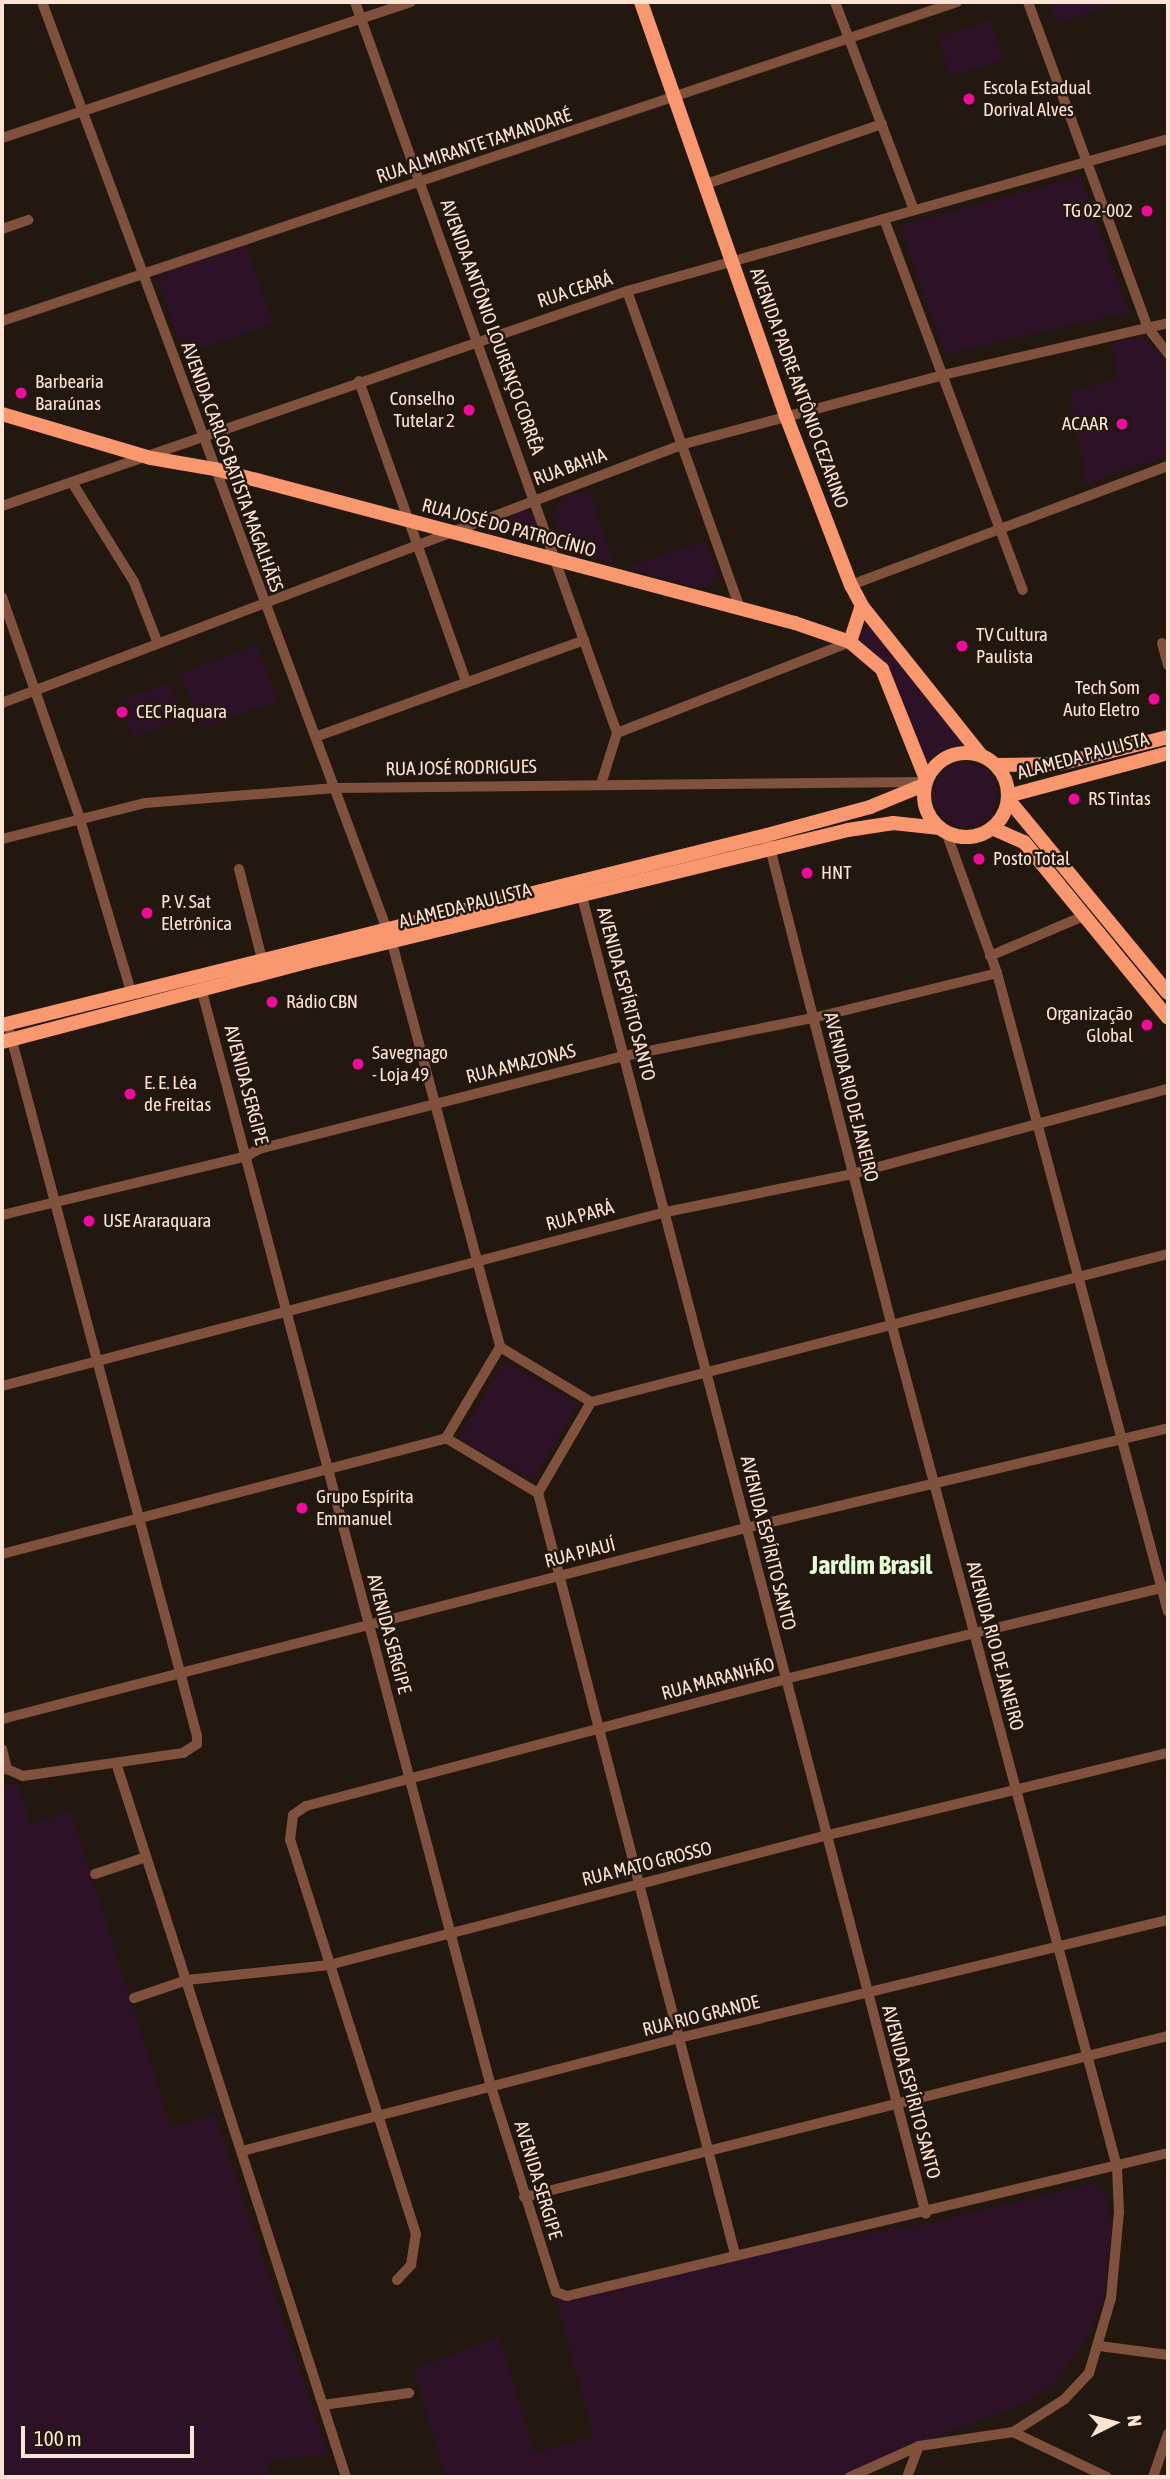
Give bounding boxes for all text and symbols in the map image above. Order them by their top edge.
place label: Escola Estadual Dorival Alves [983,77,1091,121]
marker: Escola Estadual Dorival Alves [961,91,977,107]
street label: RUA ALMIRANTE TAMANDARÉ [374,104,574,188]
street label: AVENIDA ANTÔNIO LOURENÇO CORRÊA [435,196,549,458]
place label: TG 02-002 [1063,200,1133,222]
marker: TG 02-002 [1139,203,1155,219]
street label: AVENIDA PADRE ANTÔNIO CEZARINO [745,265,853,511]
street label: RUA CEARÁ [535,267,615,313]
street label: AVENIDA CARLOS BATISTA MAGALHÃES [176,339,288,595]
place label: Barbearia Baraúnas [35,371,104,415]
marker: Barbearia Baraúnas [13,385,29,401]
place label: Conselho Tutelar 2 [390,388,455,432]
marker: Conselho Tutelar 2 [461,402,477,418]
place label: ACAAR [1062,413,1108,435]
marker: ACAAR [1114,416,1130,432]
street label: RUA BAHIA [530,443,610,491]
street label: RUA JOSÉ DO PATROCÍNIO [419,494,599,562]
place label: TV Cultura Paulista [976,624,1048,668]
marker: TV Cultura Paulista [954,638,970,654]
place label: Tech Som Auto Eletro [1063,677,1140,721]
marker: Tech Som Auto Eletro [1146,691,1162,707]
place label: CEC Piaquara [136,701,227,723]
marker: CEC Piaquara [114,704,130,720]
street label: ALAMEDA PAULISTA [1015,727,1151,785]
street label: RUA JOSÉ RODRIGUES [385,755,537,781]
place label: RS Tintas [1088,788,1151,810]
marker: RS Tintas [1066,791,1082,807]
place label: Posto Total [993,848,1070,870]
marker: Posto Total [971,851,987,867]
place label: HNT [821,862,852,884]
marker: HNT [799,865,815,881]
street label: ALAMEDA PAULISTA [397,879,533,933]
place label: P. V. Sat Eletrônica [161,891,232,935]
marker: P. V. Sat Eletrônica [139,905,155,921]
street label: AVENIDA ESPÍRITO SANTO [592,905,660,1083]
place label: Rádio CBN [286,991,358,1013]
marker: Rádio CBN [264,994,280,1010]
place label: Organização Global [1046,1003,1133,1047]
street label: AVENIDA RIO DE JANEIRO [819,1010,883,1184]
marker: Organização Global [1139,1017,1155,1033]
street label: AVENIDA SERGIPE [219,1023,273,1147]
street label: RUA AMAZONAS [464,1039,578,1089]
place label: Savegnago - Loja 49 [372,1042,448,1086]
marker: Savegnago - Loja 49 [350,1056,366,1072]
place label: E. E. Léa de Freitas [144,1072,211,1116]
marker: E. E. Léa de Freitas [122,1086,138,1102]
street label: RUA PARÁ [544,1196,616,1236]
place label: USE Araraquara [103,1210,211,1232]
marker: USE Araraquara [81,1213,97,1229]
street label: AVENIDA ESPÍRITO SANTO [735,1454,801,1632]
place label: Grupo Espírita Emmanuel [316,1486,414,1530]
marker: Grupo Espírita Emmanuel [294,1500,310,1516]
street label: RUA PIAUÍ [542,1533,618,1573]
district label: Jardim Brasil [810,1550,932,1582]
street label: AVENIDA RIO DE JANEIRO [961,1559,1029,1733]
street label: AVENIDA SERGIPE [362,1572,416,1696]
street label: RUA MARANHÃO [659,1653,777,1705]
street label: RUA MATO GROSSO [580,1837,714,1891]
street label: RUA RIO GRANDE [640,1990,762,2042]
street label: AVENIDA ESPÍRITO SANTO [877,2003,945,2181]
street label: AVENIDA SERGIPE [509,2118,567,2242]
north arrow [1079,2388,1149,2458]
scale bar [24,2412,198,2456]
text: N [1123,2414,1146,2428]
text: 100 m [34,2426,82,2450]

